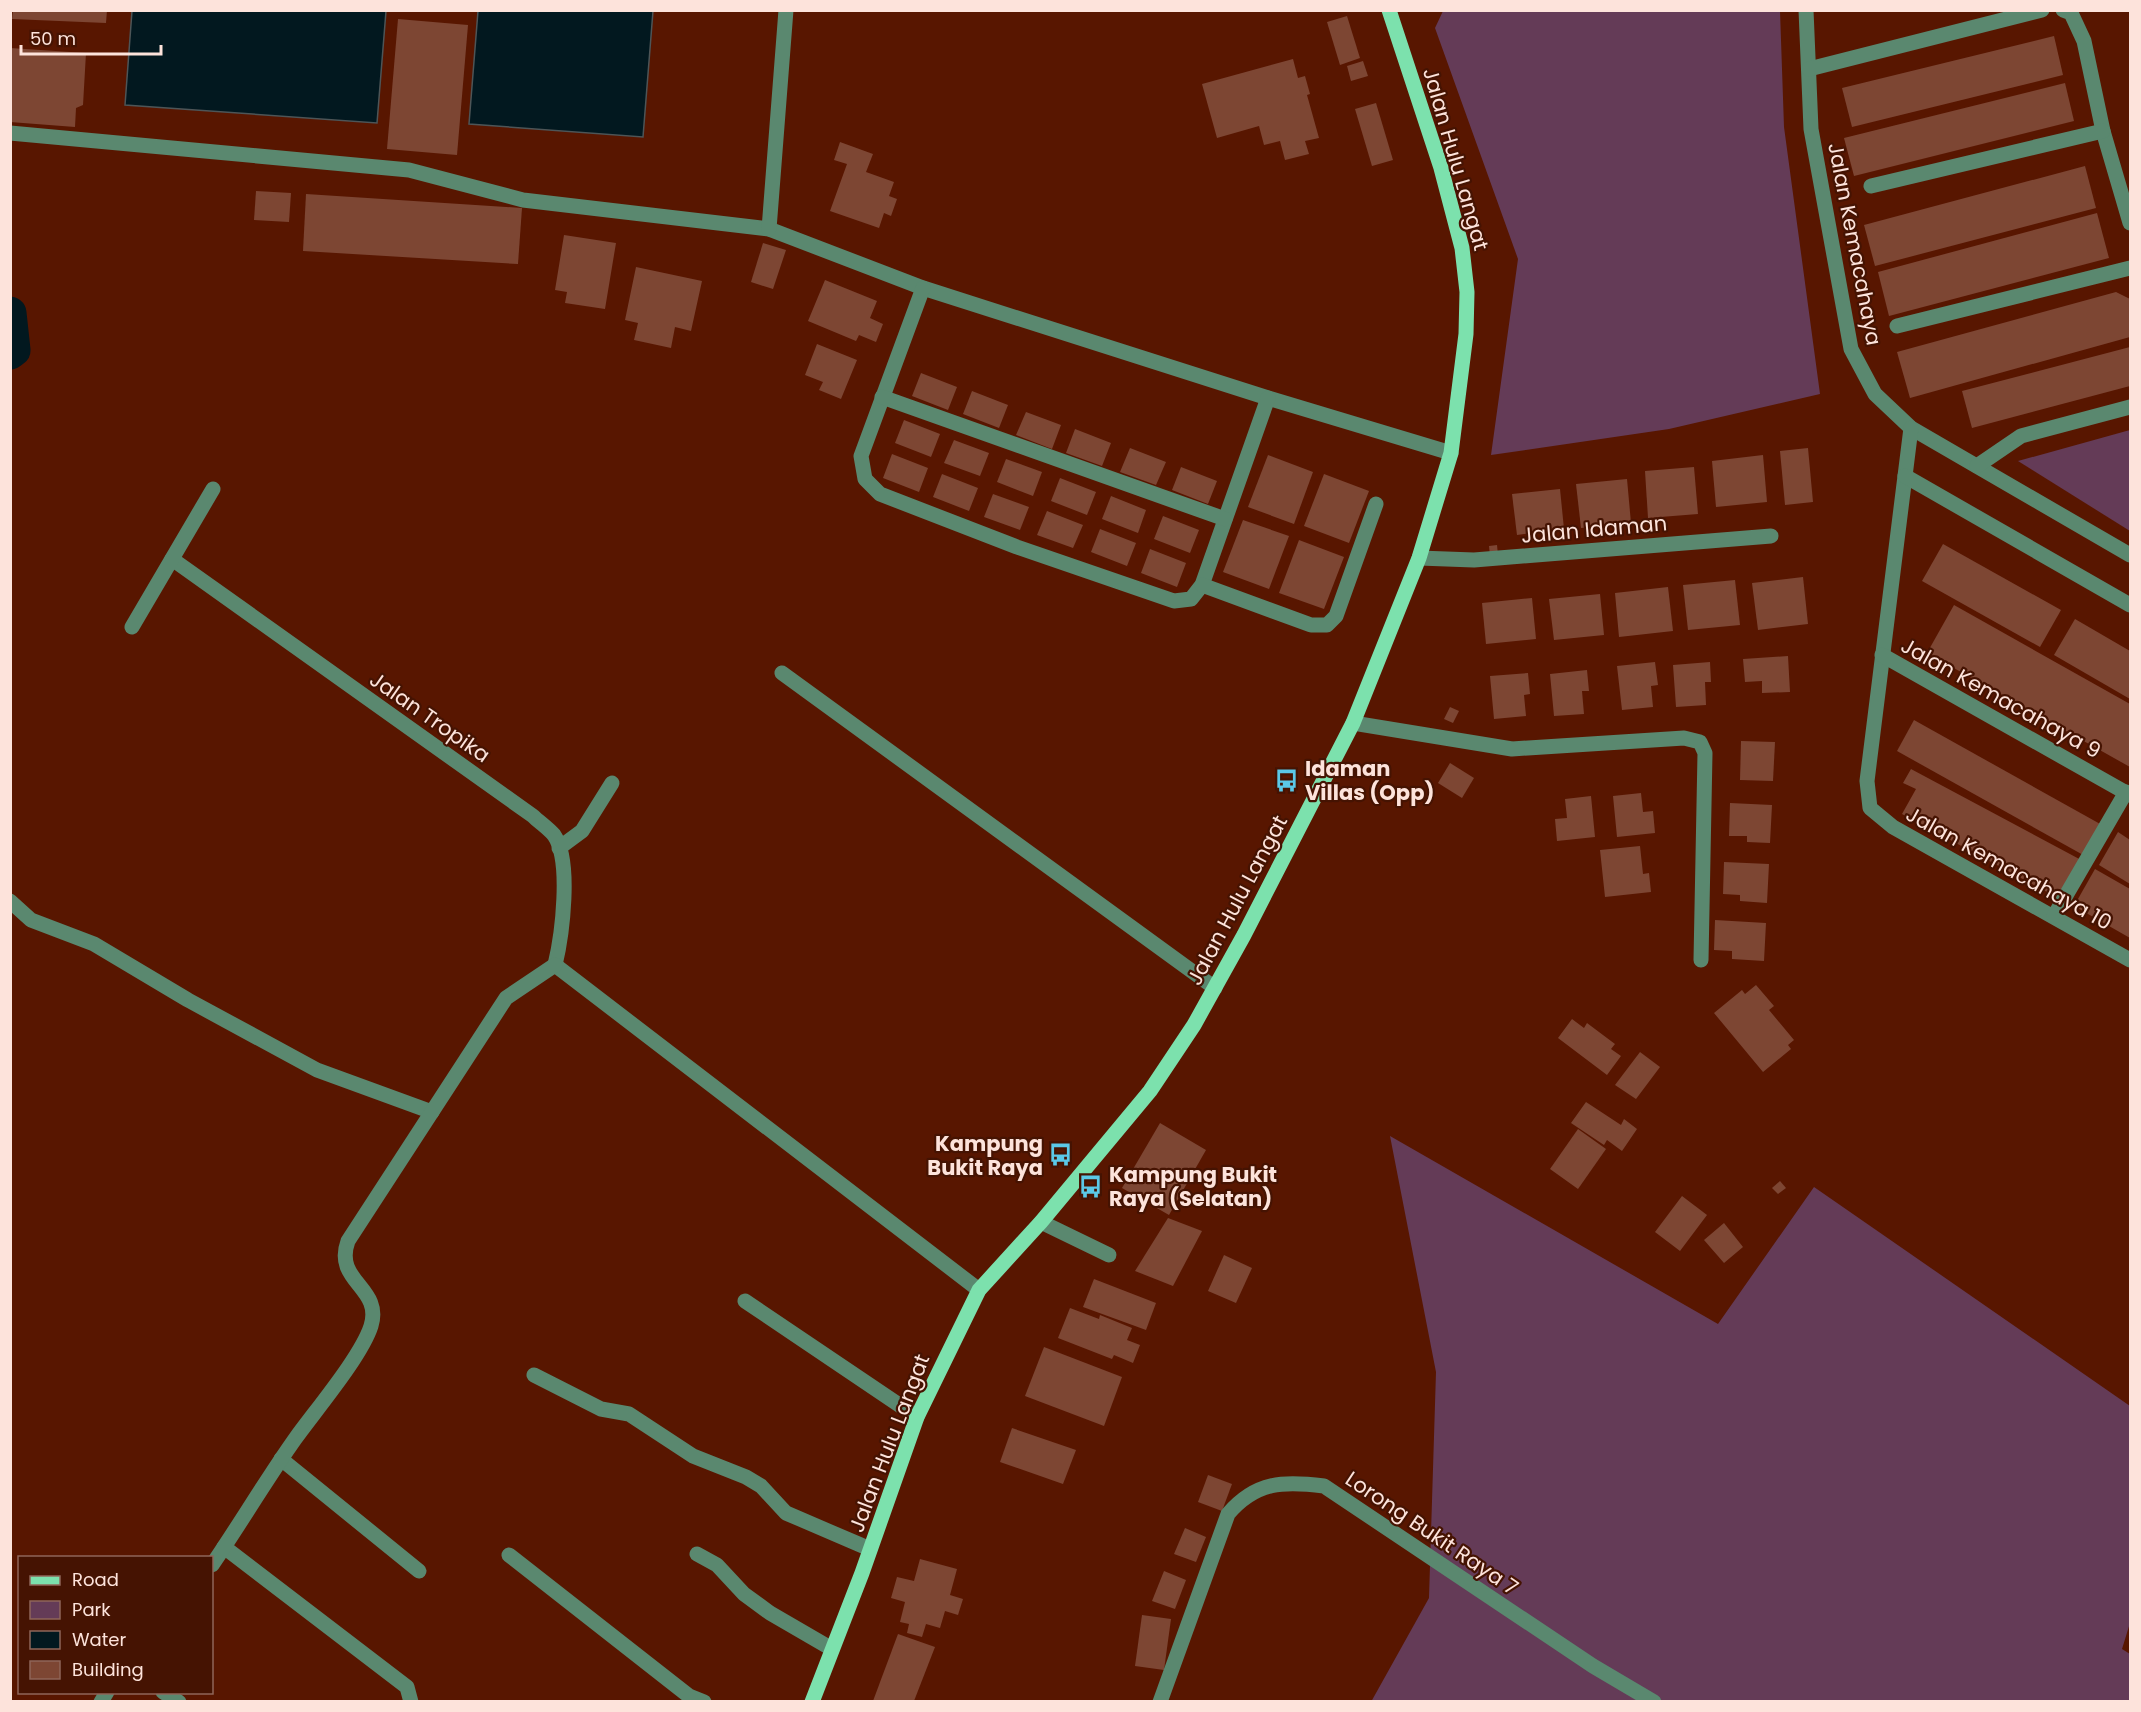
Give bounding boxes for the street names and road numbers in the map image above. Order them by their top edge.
street label: Jalan Hulu Langat [1416,64,1496,254]
street label: Jalan Kemacahaya [1821,140,1889,348]
street label: Jalan Idaman [1520,508,1668,550]
street label: Jalan Kemacahaya 9 [1896,631,2106,765]
street label: Jalan Tropika [364,665,496,769]
street label: Jalan Kemacahaya 10 [1901,799,2117,937]
street label: Jalan Hulu Langat [1180,810,1294,990]
street label: Jalan Hulu Langat [842,1350,936,1536]
street label: Lorong Bukit Raya 7 [1340,1464,1524,1602]

